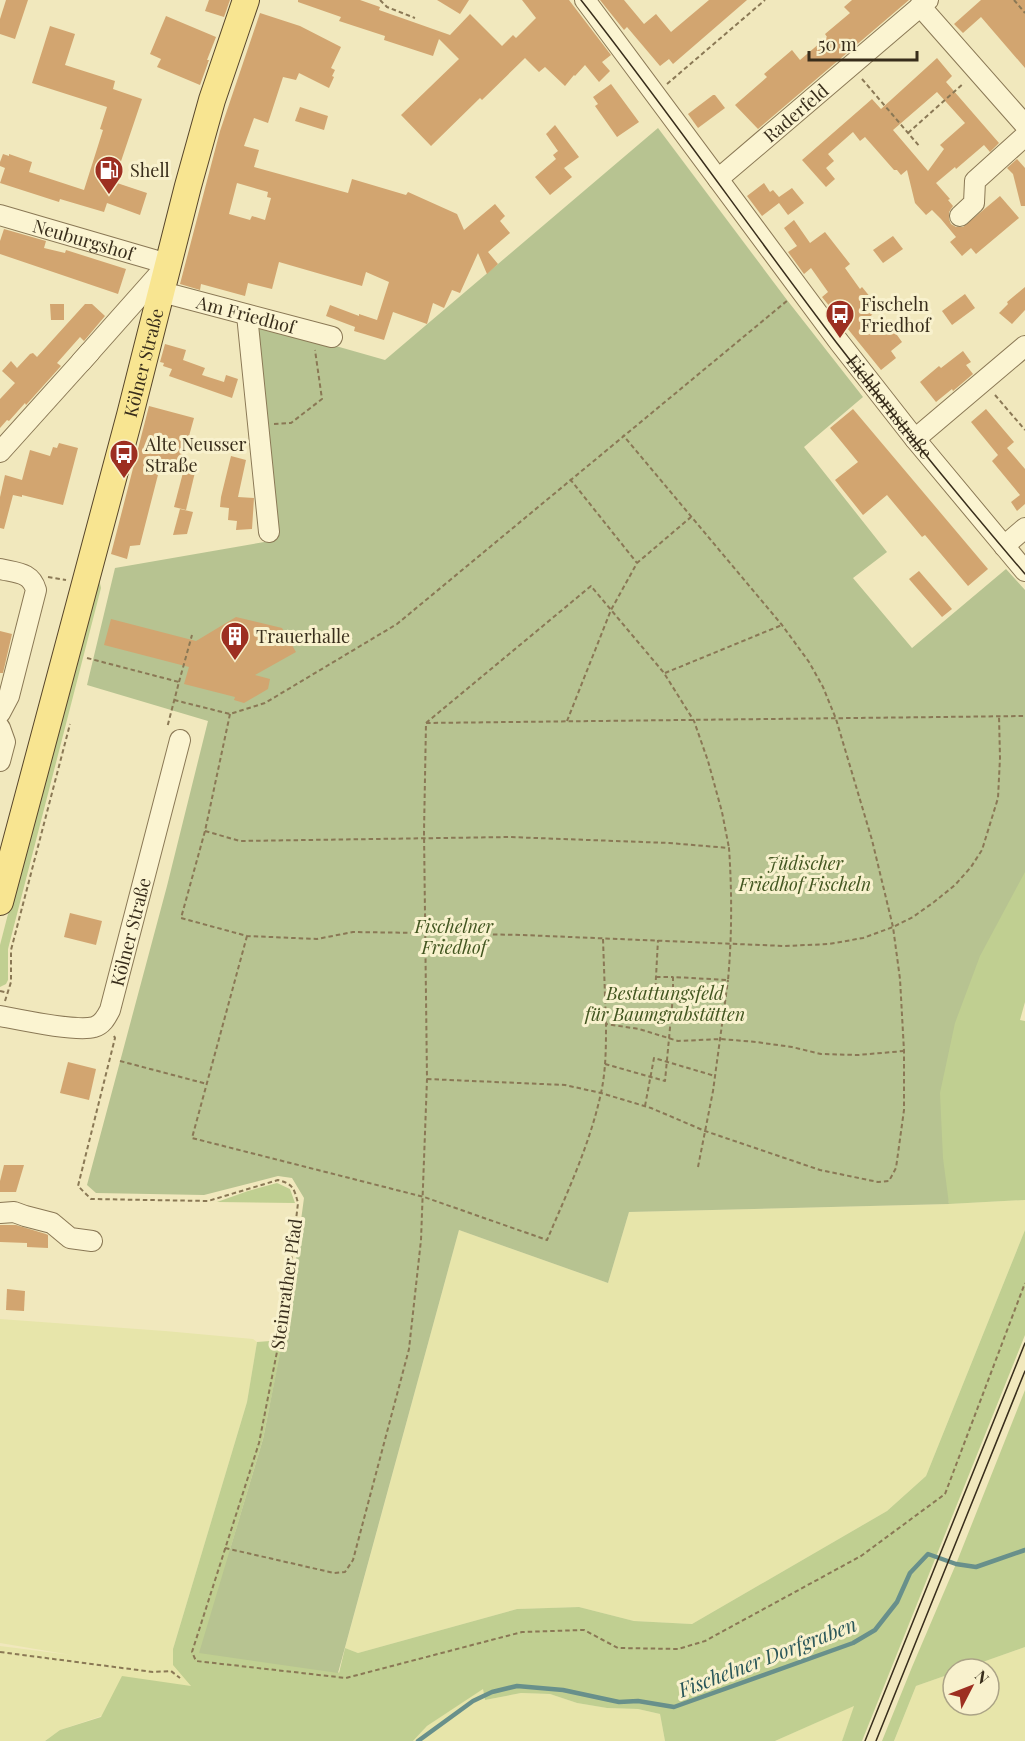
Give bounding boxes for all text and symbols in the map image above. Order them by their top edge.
scale bar [809,24,917,62]
text: 50 m [818,32,857,56]
street label: Raderfeld [758,78,834,147]
fuel station icon: Shell [93,154,125,196]
place label: Shell [130,158,170,182]
street label: Neuburgshof [30,213,139,266]
street label: Am Friedhof [193,289,300,339]
place label: Fischeln Friedhof [861,292,933,337]
bus stop icon: Fischeln Friedhof [824,298,856,340]
street label: Kölner Straße [118,306,169,420]
street label: Eichhornstraße [841,350,938,463]
place label: Alte Neusser Straße [144,432,247,477]
bus stop icon: Alte Neusser Straße [108,438,140,480]
building icon: Trauerhalle [219,620,251,662]
place label: Trauerhalle [256,624,350,648]
park label: Jüdischer Friedhof Fischeln [738,851,871,896]
street label: Kölner Straße [105,875,156,989]
park label: Fischelner Friedhof [414,914,495,959]
park label: Bestattungsfeld für Baumgrabstätten [584,981,745,1026]
street label: Steinrather Pfad [265,1216,307,1351]
water label: Fischelner Dorfgraben [673,1609,860,1703]
north arrow [941,1657,1001,1717]
text: N [971,1665,994,1688]

